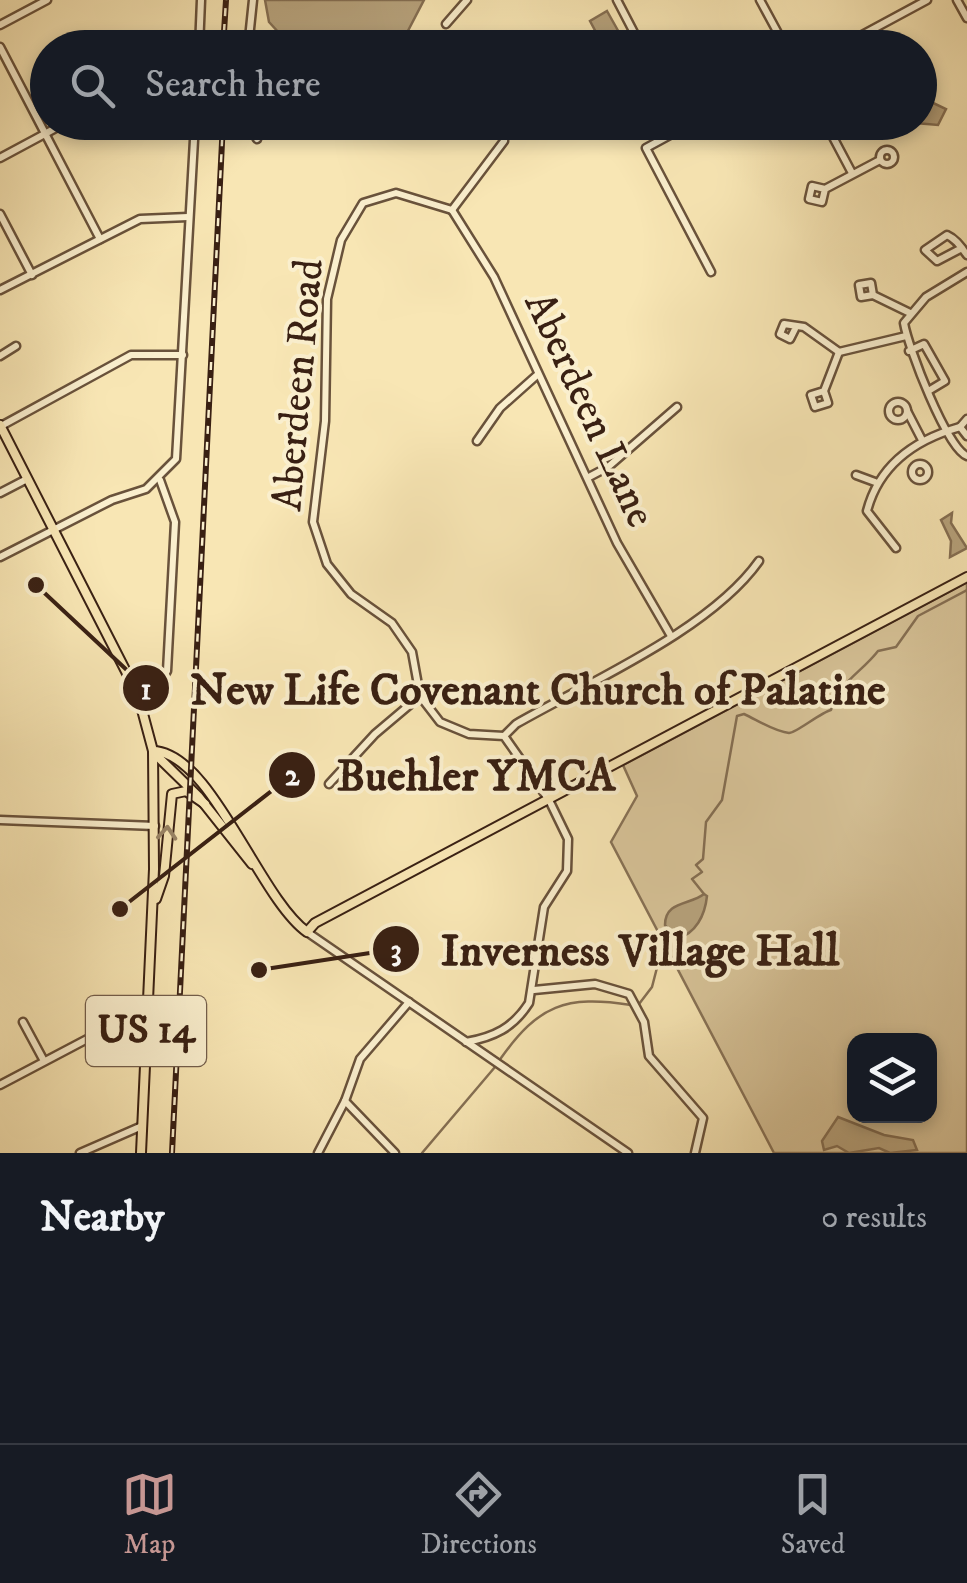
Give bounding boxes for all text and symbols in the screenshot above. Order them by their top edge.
search box [30,30,937,140]
icon: search [65,58,120,113]
text: Search here [145,61,321,109]
street label: Aberdeen Road [262,257,336,513]
street label: Aberdeen Lane [512,284,666,536]
callout: New Life Covenant Church of Palatine [121,651,906,726]
text: New Life Covenant Church of Palatine [190,663,886,719]
text: 1 [140,672,152,709]
callout: Buehler YMCA [267,737,635,812]
text: Buehler YMCA [337,749,617,805]
text: 2 [285,758,300,795]
one-way arrow [156,824,177,840]
callout: Inverness Village Hall [371,912,859,987]
text: Inverness Village Hall [441,924,840,980]
text: 3 [390,933,402,970]
road number: US 14 [86,996,206,1066]
map controls [847,1033,937,1123]
button: layers [847,1033,937,1123]
text: Nearby [40,1192,164,1244]
text: 0 results [821,1198,927,1238]
tab: Map [122,1467,177,1562]
tab: Directions [421,1467,537,1562]
tab: Saved [781,1467,845,1562]

